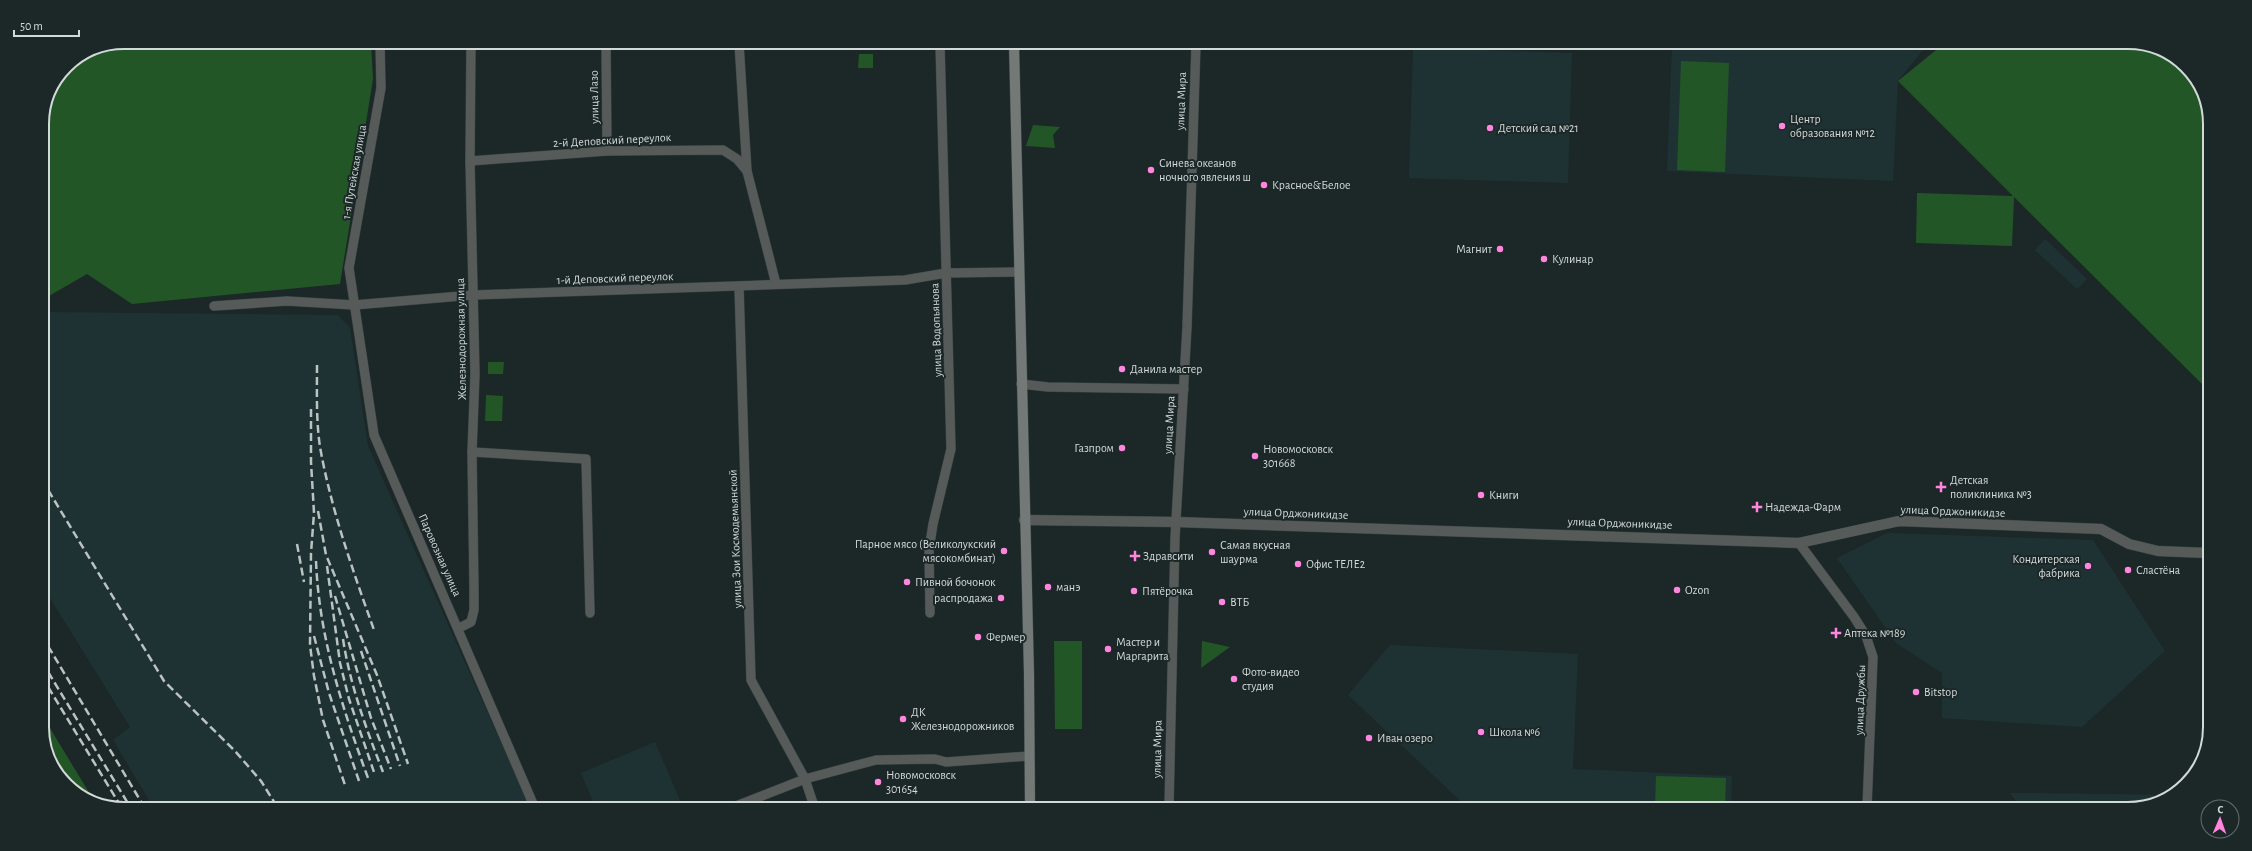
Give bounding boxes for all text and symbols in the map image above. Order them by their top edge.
scale bar [14,12,79,38]
text: 50 m [20,20,43,32]
street label: улица Лазо [588,70,601,125]
street label: улица Мира [1174,71,1189,131]
place label: Центр образования №12 [1790,113,1876,139]
marker: Центр образования №12 [1777,121,1787,131]
place label: Детский сад №21 [1498,122,1579,134]
street label: 1-я Путейская улица [340,123,369,220]
marker: Детский сад №21 [1485,123,1495,133]
street label: 2-й Деповский переулок [553,131,672,150]
place label: Синева океанов ночного явления ш [1159,157,1251,183]
marker: Синева океанов ночного явления ш [1146,165,1156,175]
place label: Красное&Белое [1272,179,1350,191]
marker: Красное&Белое [1259,180,1269,190]
place label: Магнит [1456,243,1493,255]
marker: Магнит [1495,244,1505,254]
place label: Кулинар [1552,253,1593,266]
marker: Кулинар [1539,254,1549,264]
street label: 1-й Деповский переулок [556,270,674,287]
street label: Железнодорожная улица [454,277,469,400]
street label: улица Водопьянова [928,282,945,378]
place label: Данила мастер [1130,363,1202,375]
marker: Данила мастер [1117,364,1127,374]
street label: улица Мира [1161,395,1178,455]
place label: Газпром [1074,442,1114,454]
marker: Газпром [1117,443,1127,453]
place label: Новомосковск 301668 [1263,443,1333,469]
marker: Новомосковск 301668 [1250,451,1260,461]
street label: улица Зои Космодемьянской [727,469,744,610]
place label: Детская поликлиника №3 [1950,474,2032,500]
marker: Детская поликлиника №3 [1935,481,1947,493]
place label: Книги [1489,489,1519,501]
marker: Книги [1476,490,1486,500]
place label: Надежда-Фарм [1765,501,1841,513]
marker: Надежда-Фарм [1752,502,1762,512]
street label: улица Орджоникидзе [1899,503,2006,520]
street label: улица Орджоникидзе [1242,505,1349,522]
street label: Паровозная улица [416,512,464,599]
street label: улица Орджоникидзе [1566,515,1673,532]
place label: Парное мясо (Великолукский мясокомбинат) [855,538,996,564]
place label: Самая вкусная шаурма [1220,539,1290,566]
marker: Парное мясо (Великолукский мясокомбинат) [999,546,1009,556]
marker: Самая вкусная шаурма [1207,547,1217,557]
place label: Здравсити [1143,550,1194,562]
marker: Здравсити [1130,551,1140,561]
place label: Кондитерская фабрика [2012,553,2081,579]
place label: Офис ТЕЛЕ2 [1306,558,1366,570]
marker: Офис ТЕЛЕ2 [1293,559,1303,569]
marker: Кондитерская фабрика [2083,561,2093,571]
place label: Сластёна [2136,564,2181,576]
marker: Сластёна [2123,565,2133,575]
place label: Пивной бочонок [915,576,996,588]
marker: Пивной бочонок [902,577,912,587]
place label: манэ [1056,581,1080,593]
marker: манэ [1043,582,1053,592]
place label: Ozon [1685,584,1709,596]
place label: Пятёрочка [1142,585,1194,597]
marker: Ozon [1672,585,1682,595]
marker: Пятёрочка [1129,586,1139,596]
place label: распродажа [934,592,994,604]
marker: распродажа [996,593,1006,603]
place label: ВТБ [1230,596,1249,608]
marker: ВТБ [1217,597,1227,607]
place label: Аптека №189 [1844,627,1906,639]
marker: Аптека №189 [1831,628,1841,638]
place label: Фермер [986,631,1025,643]
marker: Фермер [973,632,983,642]
place label: Мастер и Маргарита [1116,636,1169,662]
marker: Мастер и Маргарита [1103,644,1113,654]
street label: улица Дружбы [1853,665,1868,736]
place label: Фото-видео студия [1242,666,1300,693]
marker: Фото-видео студия [1229,674,1239,684]
place label: Bitstop [1924,686,1957,698]
marker: Bitstop [1911,687,1921,697]
place label: ДК Железнодорожников [911,706,1015,732]
marker: ДК Железнодорожников [898,714,908,724]
street label: улица Мира [1150,719,1165,779]
place label: Школа №6 [1489,726,1541,738]
marker: Школа №6 [1476,727,1486,737]
place label: Иван озеро [1377,732,1433,744]
marker: Иван озеро [1364,733,1374,743]
place label: Новомосковск 301654 [886,769,956,795]
marker: Новомосковск 301654 [873,777,883,787]
north arrow [2200,799,2240,839]
text: С [2217,804,2224,815]

